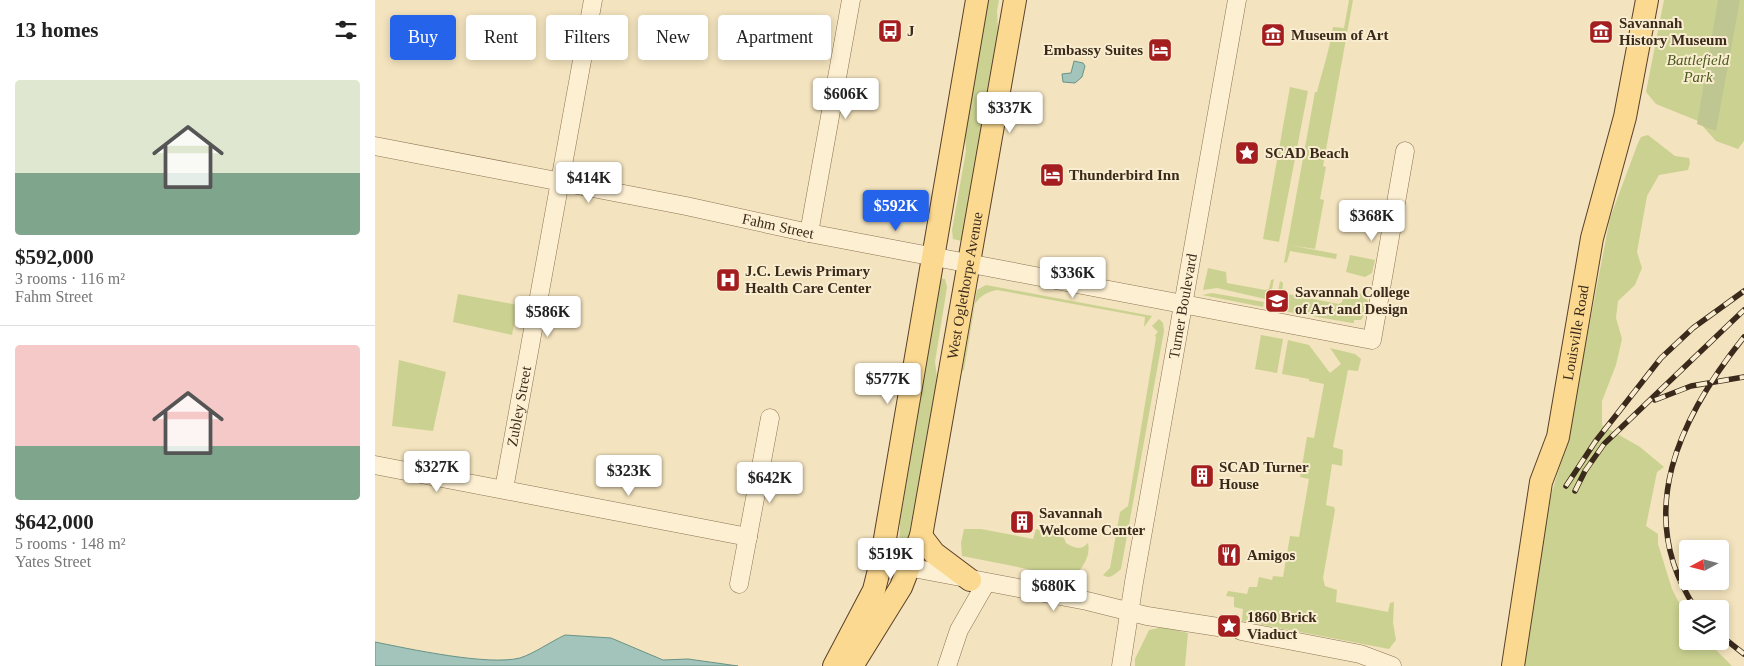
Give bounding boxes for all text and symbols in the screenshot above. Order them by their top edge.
chip: Buy [390,15,456,60]
chip: Rent [466,15,536,60]
chip: Filters [546,15,628,60]
chip: New [638,15,708,60]
chip: Apartment [718,15,831,60]
place label: Savannah History Museum [1619,15,1727,48]
icon: filters [332,16,360,44]
text: 13 homes [15,18,98,42]
bus stop icon: J [877,18,903,44]
museum icon: Savannah History Museum [1588,19,1614,45]
museum icon: Museum of Art [1260,22,1286,48]
place label: J [907,23,915,39]
place label: Museum of Art [1291,27,1389,43]
hotel icon: Embassy Suites [1147,37,1173,63]
place label: Embassy Suites [1043,42,1143,58]
park label: Battlefield Park [1667,52,1730,85]
pin: $606K [811,78,881,120]
text: $606K [824,85,868,102]
pin: $337K [975,92,1045,134]
text: $337K [988,99,1032,116]
icon: home [143,112,233,202]
place icon: SCAD Beach [1234,140,1260,166]
place label: SCAD Beach [1265,145,1349,161]
pin: $414K [554,162,624,204]
hotel icon: Thunderbird Inn [1039,162,1065,188]
place label: Thunderbird Inn [1069,167,1180,183]
text: $414K [567,169,611,186]
pin: $592K [861,190,931,232]
text: $592K [874,197,918,214]
pin: $368K [1337,200,1407,242]
text: $368K [1350,207,1394,224]
street label: West Oglethorpe Avenue [944,210,986,361]
street label: Fahm Street [741,211,816,242]
text: $592,000 [15,245,94,269]
street label: Turner Boulevard [1166,252,1200,360]
pin: $336K [1038,256,1108,299]
place label: J.C. Lewis Primary Health Care Center [745,263,872,296]
text: $336K [1051,264,1095,281]
hospital icon: J.C. Lewis Primary Health Care Center [715,267,741,293]
text: 3 rooms · 116 m² [15,270,125,287]
street label: Louisville Road [1560,283,1592,382]
place label: Savannah College of Art and Design [1295,284,1410,317]
text: Fahm Street [15,288,93,305]
school or university icon: Savannah College of Art and Design [1264,288,1290,314]
pin: $586K [513,296,583,338]
text: $586K [526,303,570,320]
pin: $577K [853,362,923,405]
street label: Zubley Street [504,364,534,448]
text: $577K [866,370,910,387]
icon: home [143,378,233,468]
pin: $327K [402,450,472,493]
pin: $323K [594,454,664,497]
text: $327K [415,458,459,475]
place label: SCAD Turner House [1219,459,1309,492]
text: $323K [607,462,651,479]
pin: $642K [735,462,805,504]
building icon: SCAD Turner House [1189,463,1215,489]
text: $642K [748,469,792,486]
place label: Savannah Welcome Center [1039,505,1146,538]
building icon: Savannah Welcome Center [1009,509,1035,535]
text: $642,000 [15,510,94,534]
text: 5 rooms · 148 m² [15,535,126,552]
pin: $519K [856,538,926,580]
north arrow [1679,540,1729,590]
map controls [1679,540,1729,650]
restaurant icon: Amigos [1216,542,1242,568]
text: $519K [869,545,913,562]
place label: Amigos [1247,547,1295,563]
text: Yates Street [15,553,91,570]
pin: $680K [1019,570,1089,612]
text: $680K [1032,577,1076,594]
button: layers [1679,600,1729,650]
place label: 1860 Brick Viaduct [1247,609,1317,642]
place icon: 1860 Brick Viaduct [1216,613,1242,639]

